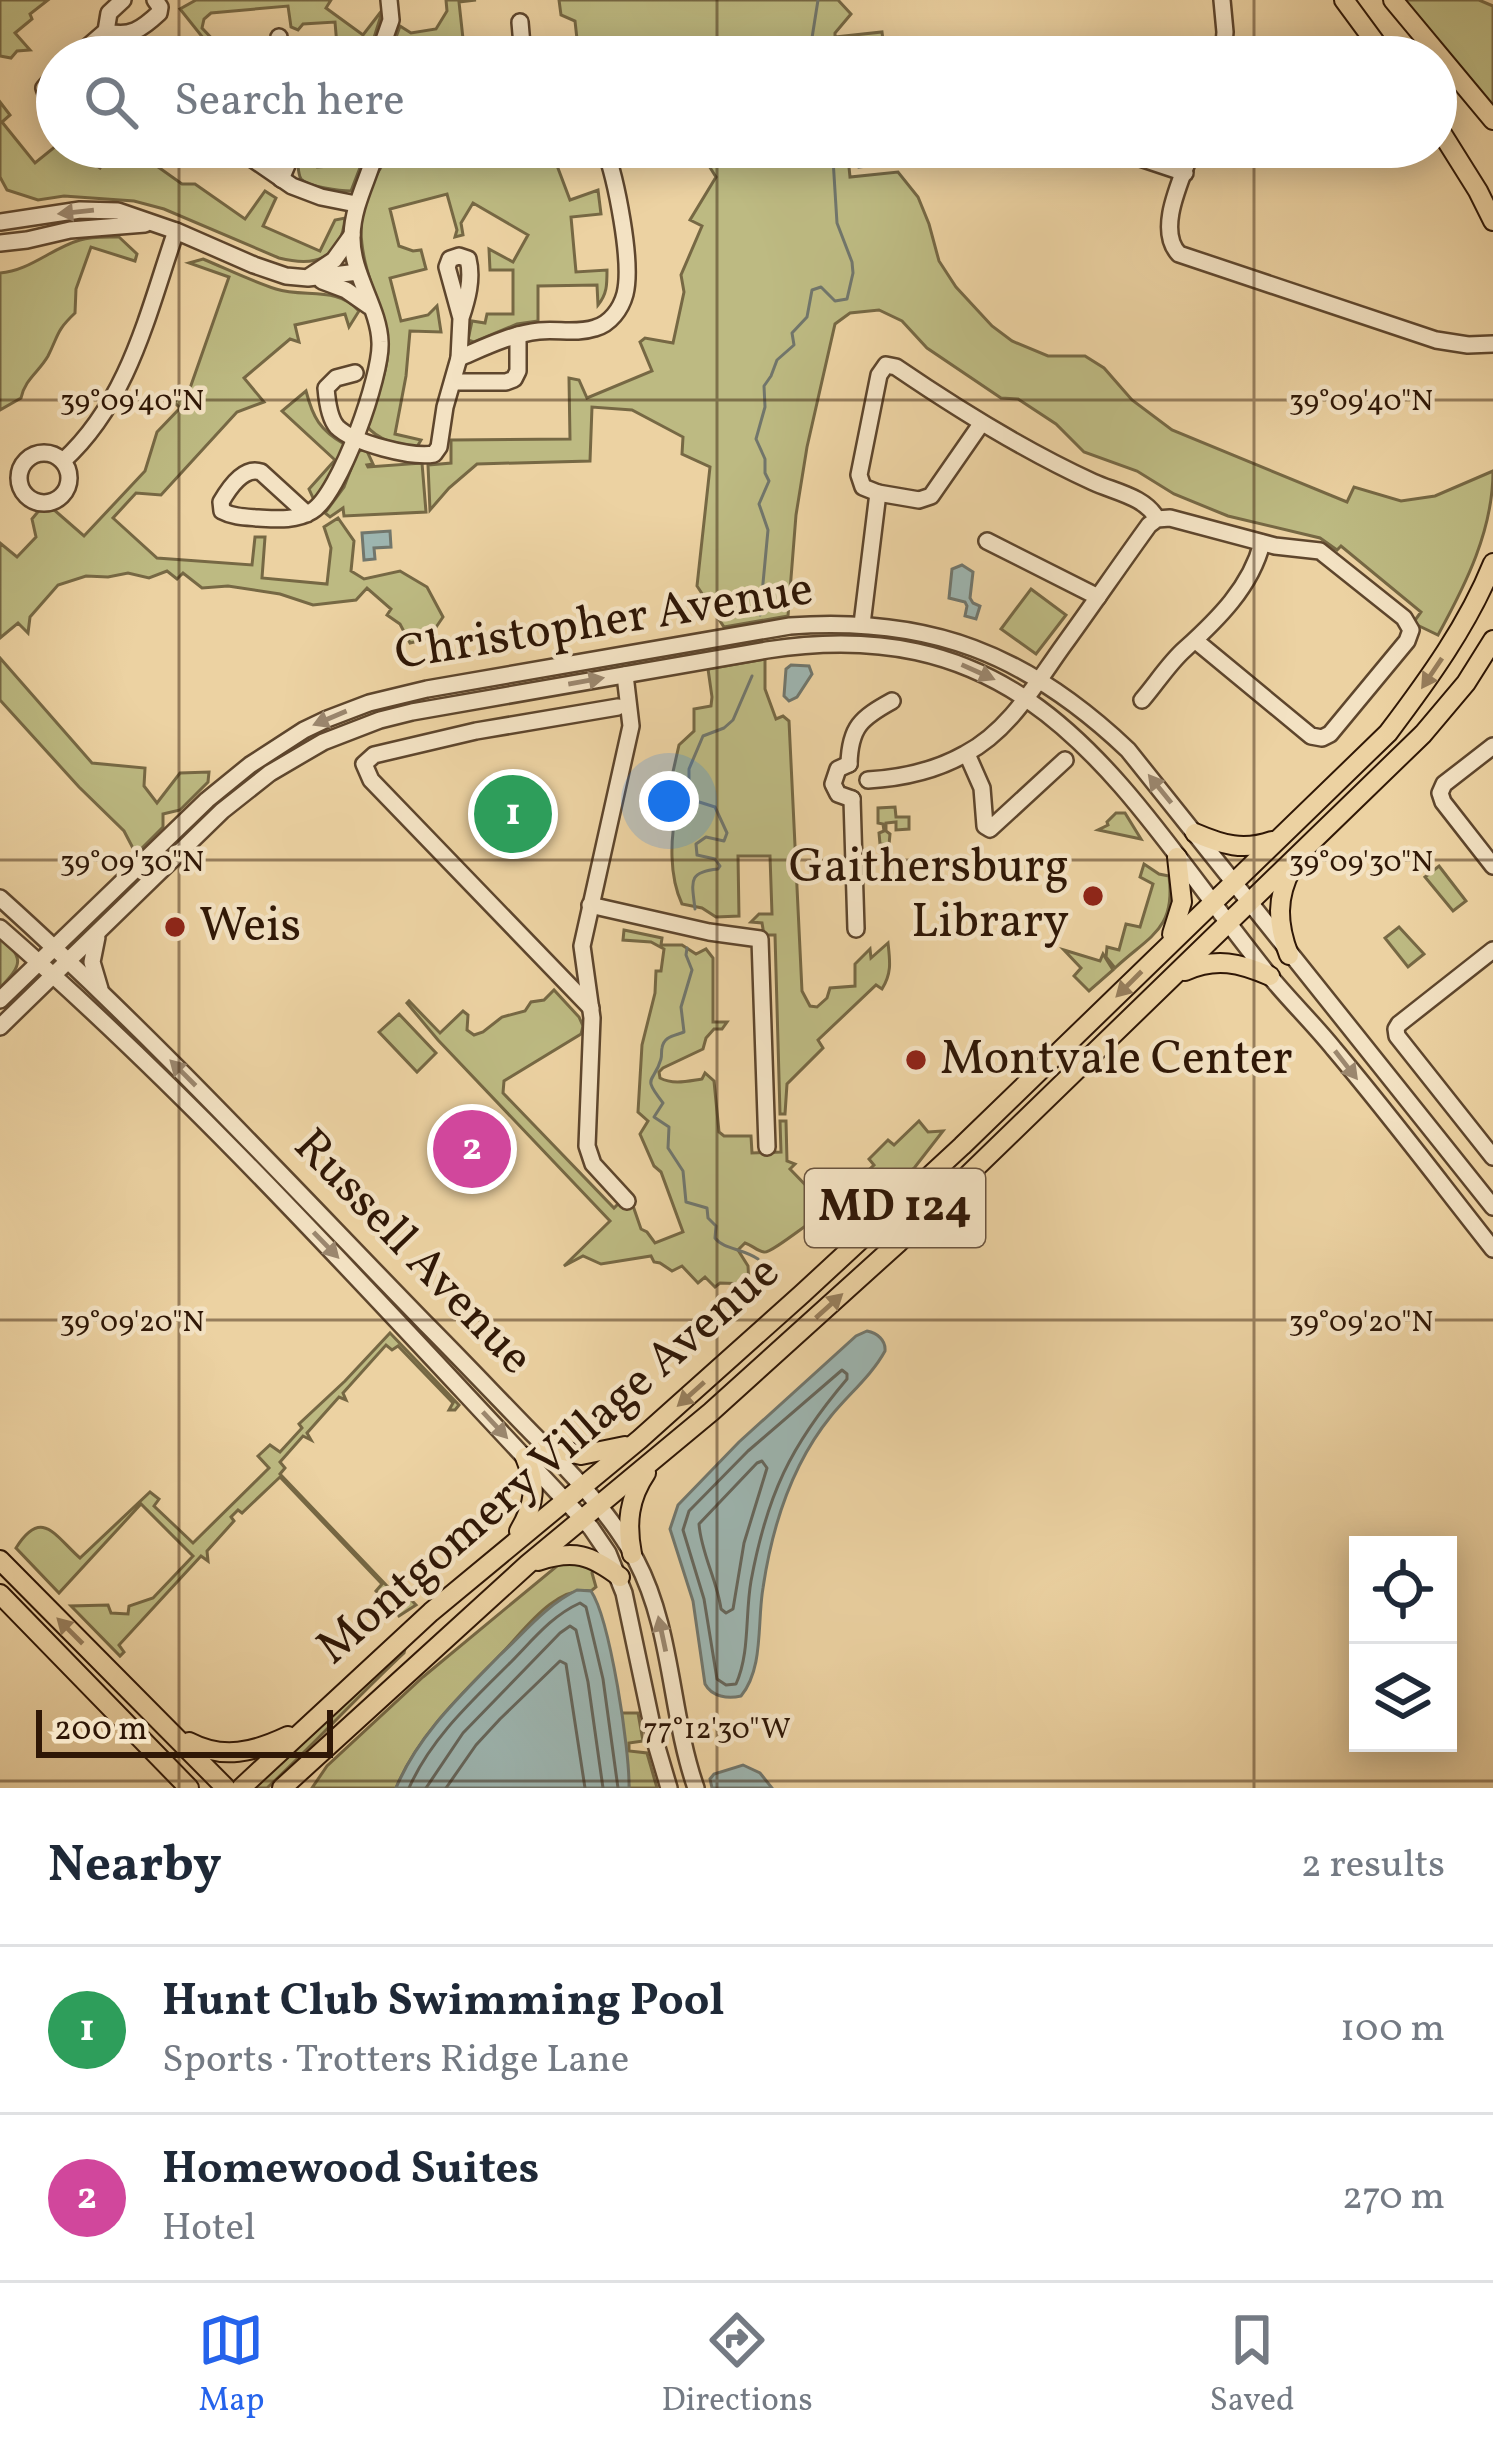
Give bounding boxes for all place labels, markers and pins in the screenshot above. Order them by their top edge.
pin: 1 [474,769,552,859]
place label: Gaithersburg Library [789,835,1069,957]
marker: Gaithersburg Library [1080,883,1106,909]
place label: Weis [199,894,301,961]
marker: Weis [162,914,188,940]
place label: Montvale Center [940,1027,1293,1094]
marker: Montvale Center [903,1047,929,1073]
pin: 2 [433,1104,511,1194]

